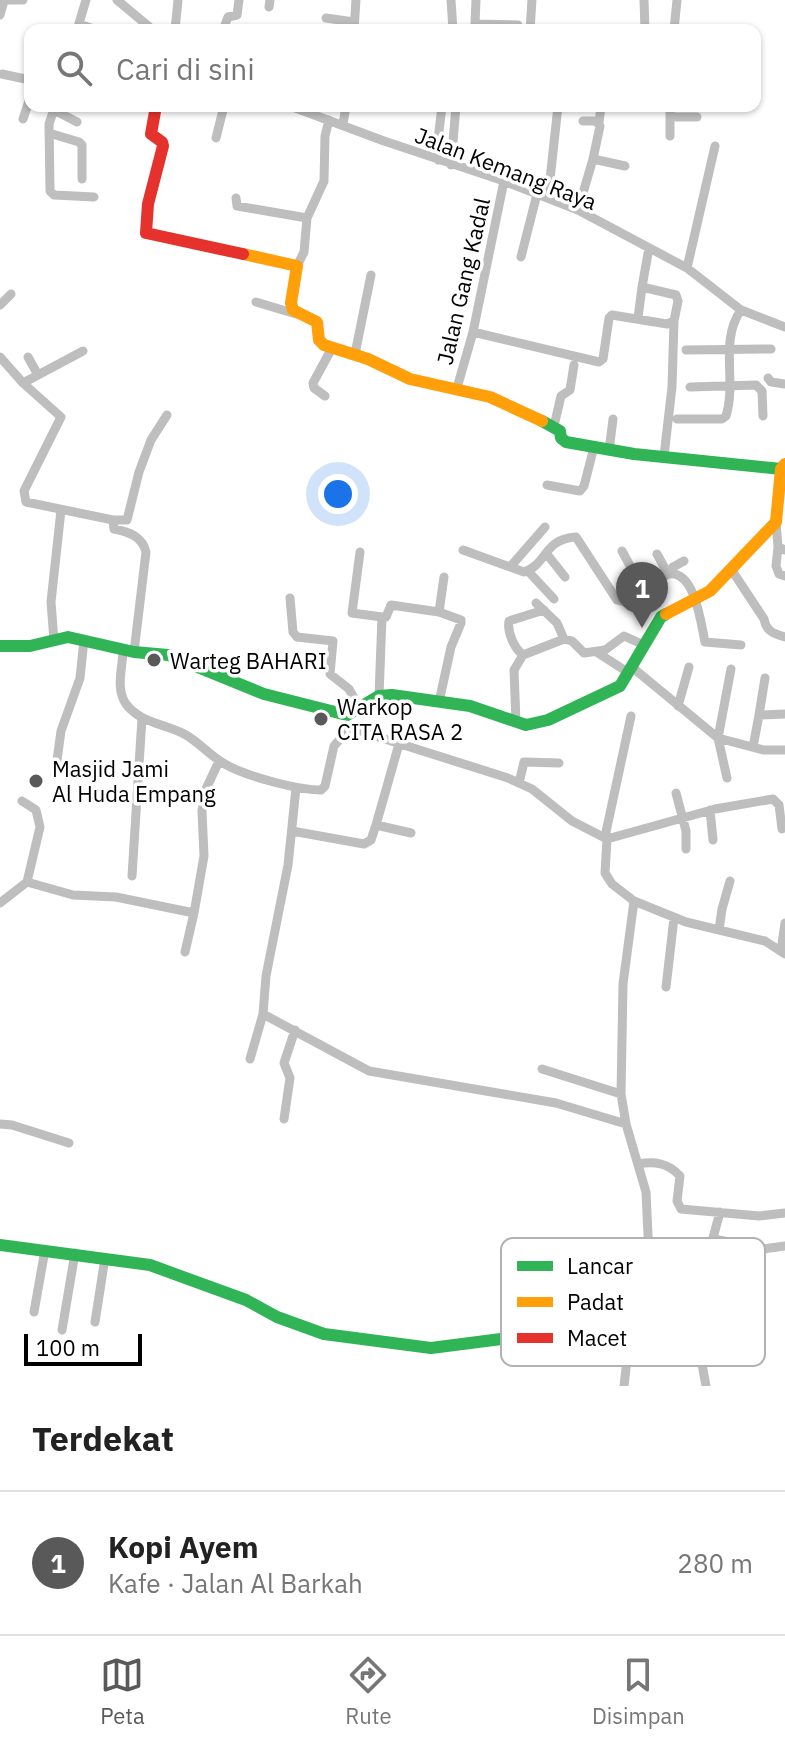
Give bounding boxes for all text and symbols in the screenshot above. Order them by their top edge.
search box [24,24,761,112]
icon: search [52,46,96,90]
text: Cari di sini [116,49,255,88]
street label: Jalan Kemang Raya [411,120,601,216]
street label: Jalan Gang Kadal [430,195,496,367]
your location [318,474,358,514]
pin: 1 [616,562,668,628]
place label: Warteg BAHARI [170,646,327,675]
marker: Warteg BAHARI [145,651,163,669]
place label: Warkop CITA RASA 2 [337,692,463,746]
marker: Warkop CITA RASA 2 [312,710,330,728]
place label: Masjid Jami Al Huda Empang [52,754,216,808]
marker: Masjid Jami Al Huda Empang [27,772,45,790]
legend [501,1238,765,1366]
text: Lancar [567,1251,633,1280]
text: Padat [567,1287,624,1316]
text: Macet [567,1323,627,1352]
scale bar [24,1330,142,1366]
text: 100 m [36,1333,100,1362]
text: Terdekat [32,1416,174,1460]
text: Kopi Ayem [108,1527,259,1566]
text: 1 [50,1546,66,1580]
text: 280 m [677,1546,753,1580]
text: Kafe · Jalan Al Barkah [108,1566,363,1600]
tab: Peta [100,1653,145,1730]
tab: Rute [345,1653,392,1730]
tab: Disimpan [592,1653,685,1730]

